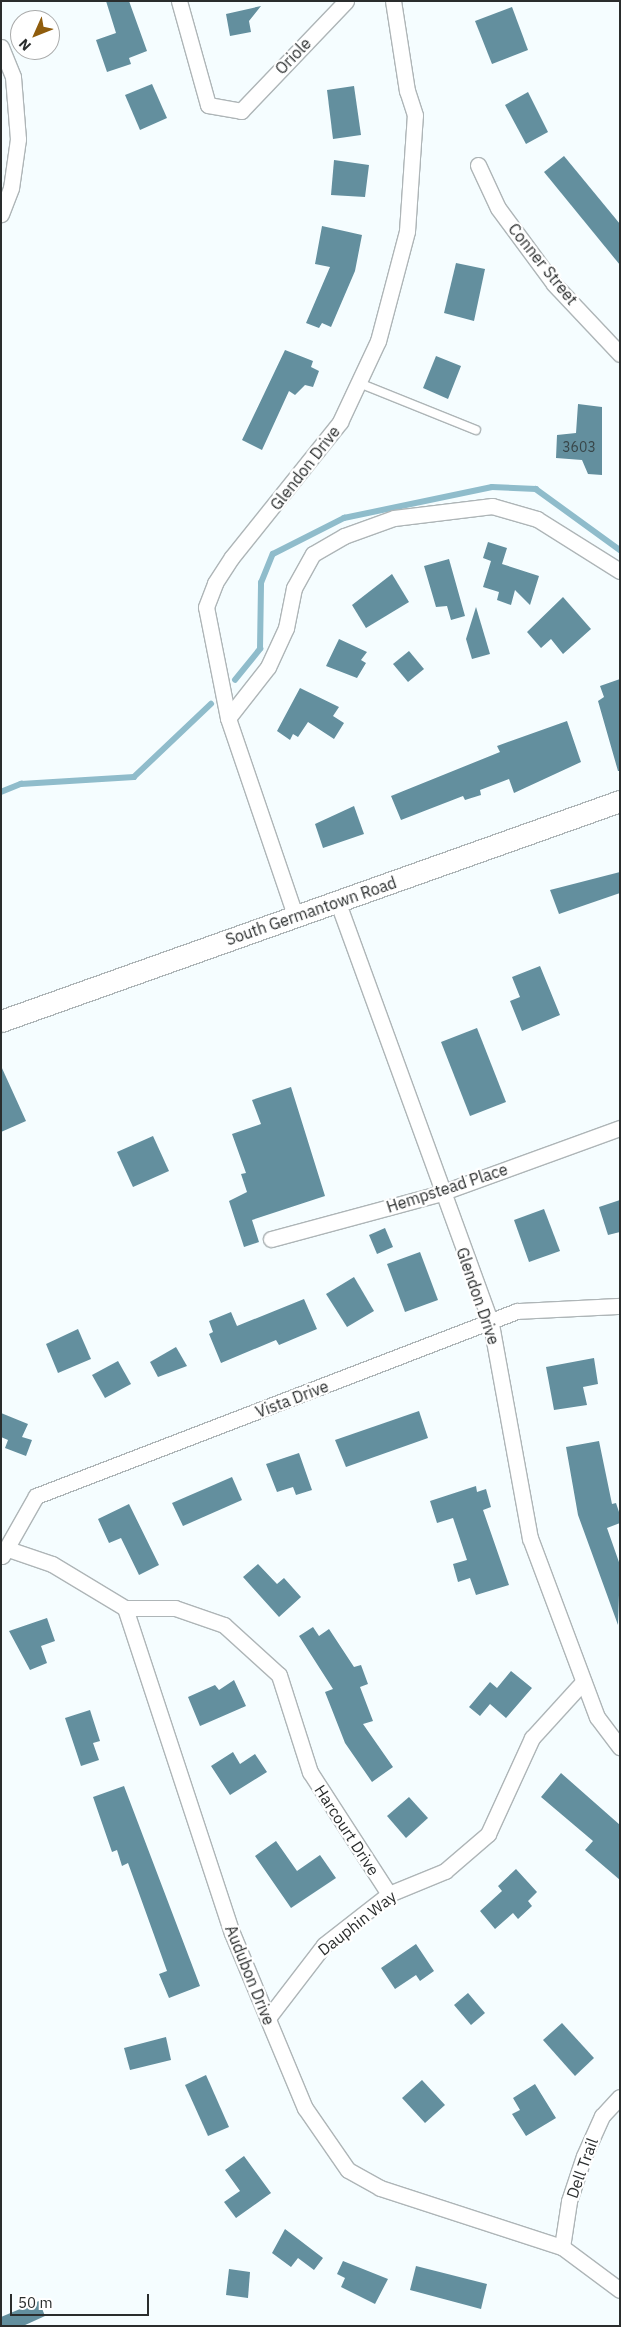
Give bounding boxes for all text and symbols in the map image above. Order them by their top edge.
north arrow [10,10,60,60]
street label: Oriole [271,34,315,78]
text: N [15,35,35,55]
street label: Conner Street [504,219,582,309]
street label: Glendon Drive [266,422,344,514]
house number: 3603 [562,439,596,455]
street label: South Germantown Road [223,873,399,949]
street label: Hempstead Place [384,1159,510,1217]
street label: Glendon Drive [452,1245,504,1347]
street label: Vista Drive [253,1376,331,1422]
street label: Harcourt Drive [311,1781,383,1879]
street label: Dauphin Way [314,1886,400,1960]
street label: Audubon Drive [221,1922,279,2028]
street label: Dell Trail [562,2135,602,2201]
scale bar [12,2284,151,2316]
text: 50 m [18,2293,53,2312]

